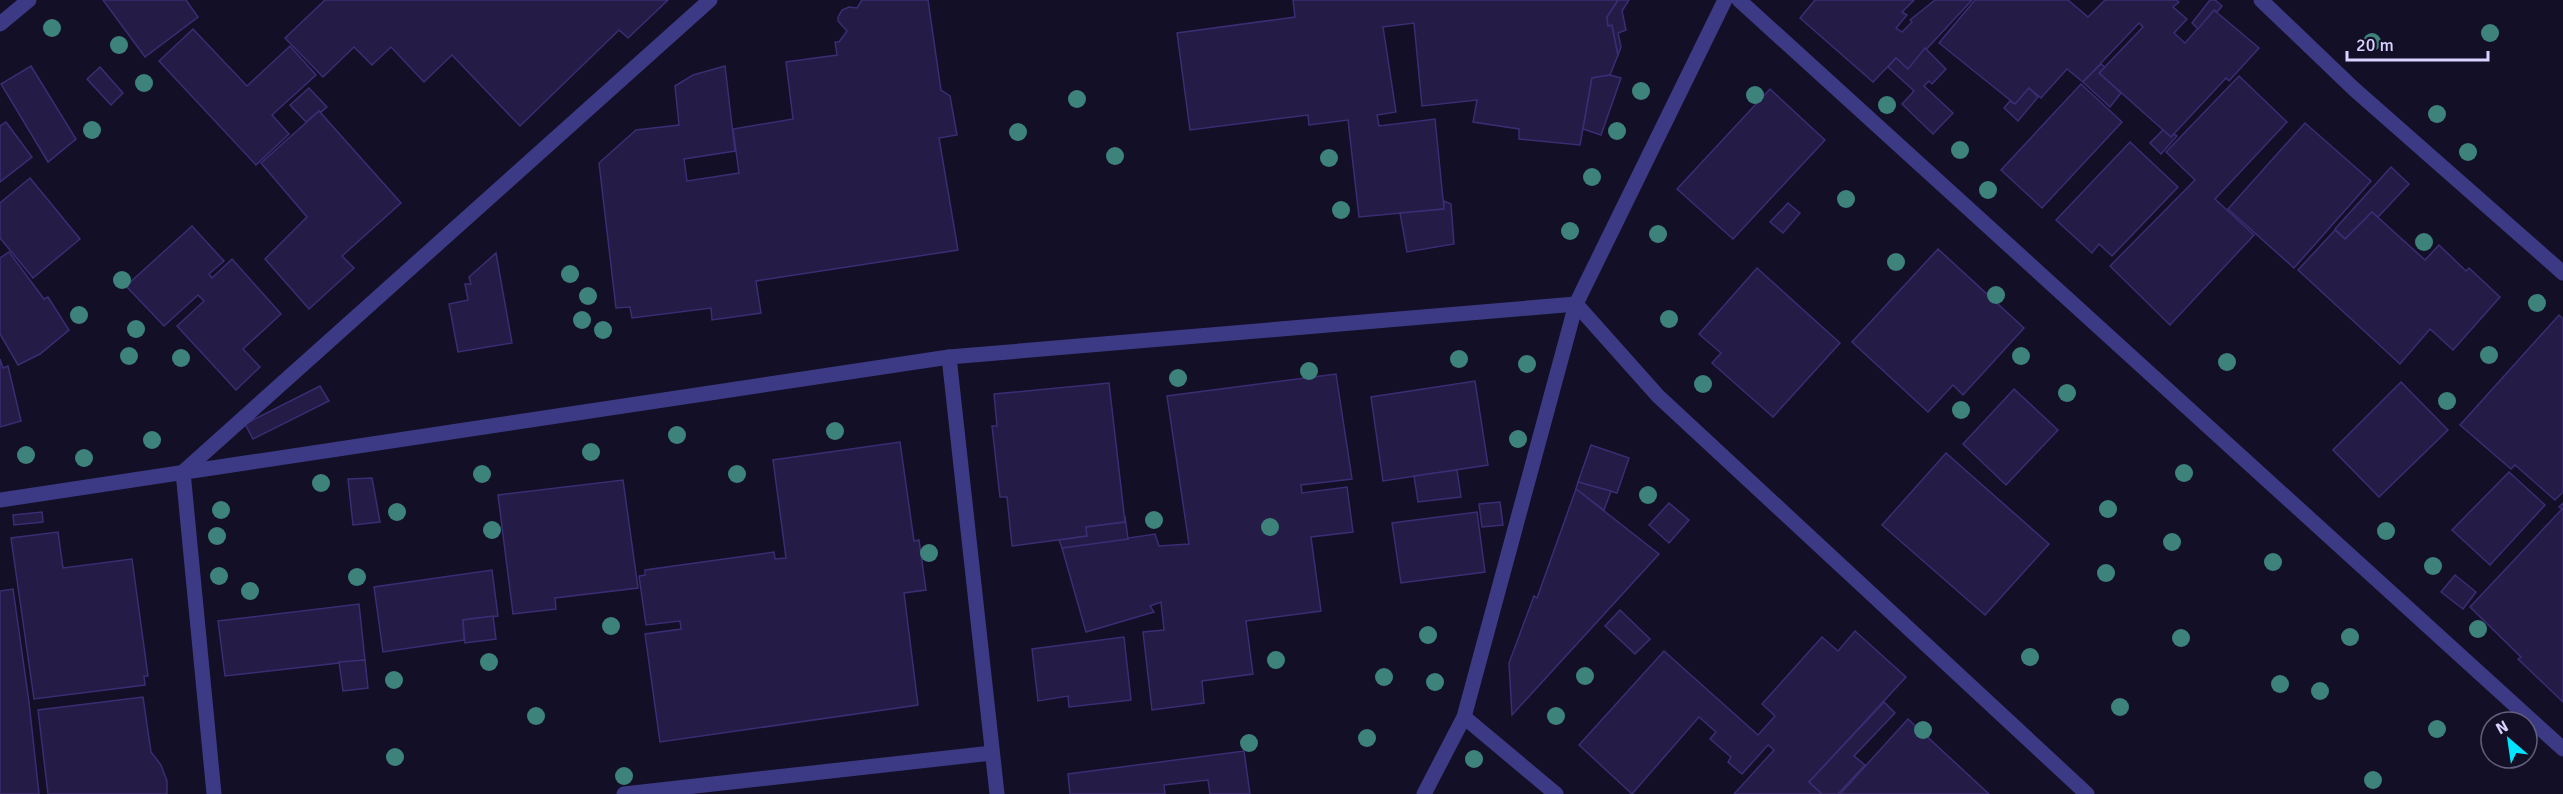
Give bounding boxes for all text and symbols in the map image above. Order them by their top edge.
scale bar [2347,24,2488,62]
text: 20 m [2356,34,2394,56]
north arrow [2479,710,2539,770]
text: N [2492,716,2512,739]

